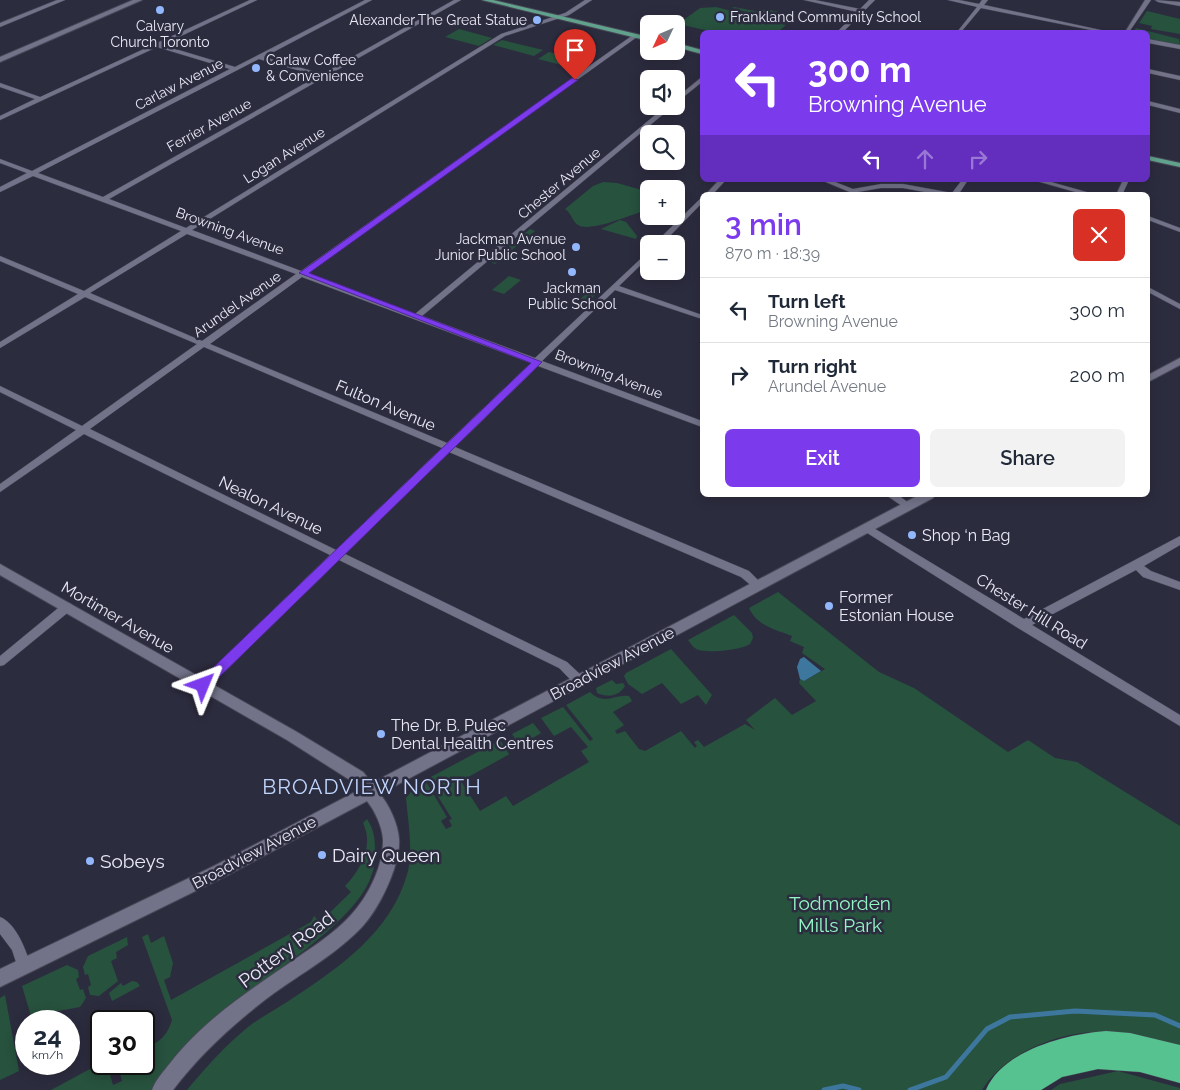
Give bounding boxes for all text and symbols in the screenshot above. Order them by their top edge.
marker: Calvary Church Toronto [154,4,166,16]
place label: Frankland Community School [730,9,921,25]
marker: Frankland Community School [714,11,726,23]
place label: Alexander The Great Statue [349,12,527,28]
marker: Alexander The Great Statue [531,14,543,26]
north arrow [640,15,685,60]
map controls [640,15,685,280]
place label: Calvary Church Toronto [110,18,210,50]
pin [554,29,596,80]
icon: arrive [561,36,589,64]
text: 300 m [808,49,912,90]
icon: left [725,50,790,115]
place label: Carlaw Coffee & Convenience [266,52,364,84]
street label: Carlaw Avenue [132,55,226,113]
marker: Carlaw Coffee & Convenience [250,62,262,74]
button: sound [640,70,685,115]
text: Browning Avenue [808,91,987,117]
street label: Ferrier Avenue [164,95,254,155]
street label: Logan Avenue [240,124,328,186]
button: search [640,125,685,170]
street label: Chester Avenue [515,144,603,222]
icon: left [858,145,886,173]
icon: ahead [911,145,939,173]
icon: right [964,145,992,173]
button: + [640,180,685,225]
street label: Browning Avenue [174,204,286,258]
text: 3 min [725,207,802,242]
button: close [1073,209,1125,261]
place label: Jackman Avenue Junior Public School [435,231,566,263]
button: − [640,235,685,280]
marker: Jackman Avenue Junior Public School [570,241,582,253]
text: 870 m · 18:39 [725,244,820,263]
marker: Jackman Public School [566,266,578,278]
street label: Arundel Avenue [190,268,284,340]
place label: Jackman Public School [528,280,616,312]
text: Turn left [768,290,845,312]
icon: left [725,296,753,324]
text: 300 m [1069,299,1125,321]
text: Browning Avenue [768,312,898,331]
street label: Browning Avenue [553,346,665,402]
text: Turn right [768,355,857,377]
icon: right [725,361,753,389]
text: 200 m [1070,364,1125,386]
street label: Fulton Avenue [333,376,439,435]
text: Arundel Avenue [768,377,886,396]
button: Exit [725,429,920,487]
button: Share [930,429,1125,487]
street label: Nealon Avenue [216,472,326,539]
place label: Shop ‘n Bag [922,526,1010,545]
marker: Shop ‘n Bag [906,529,918,541]
street label: Chester Hill Road [973,570,1091,653]
street label: Mortimer Avenue [58,577,177,657]
place label: Former Estonian House [839,588,954,625]
marker: Former Estonian House [823,600,835,612]
street label: Broadview Avenue [547,623,677,704]
position arrow [176,658,228,710]
place label: The Dr. B. Pulec Dental Health Centres [391,716,554,753]
marker: The Dr. B. Pulec Dental Health Centres [375,728,387,740]
district label: BROADVIEW NORTH [262,774,482,799]
street label: Broadview Avenue [189,812,319,893]
place label: Dairy Queen [332,844,440,866]
marker: Dairy Queen [316,849,328,861]
place label: Sobeys [100,850,165,872]
marker: Sobeys [84,855,96,867]
park label: Todmorden Mills Park [789,892,891,936]
street label: Pottery Road [234,906,338,992]
speed limit sign: 30 [90,1010,155,1075]
text: 24 [33,1021,62,1051]
text: km/h [32,1048,63,1062]

